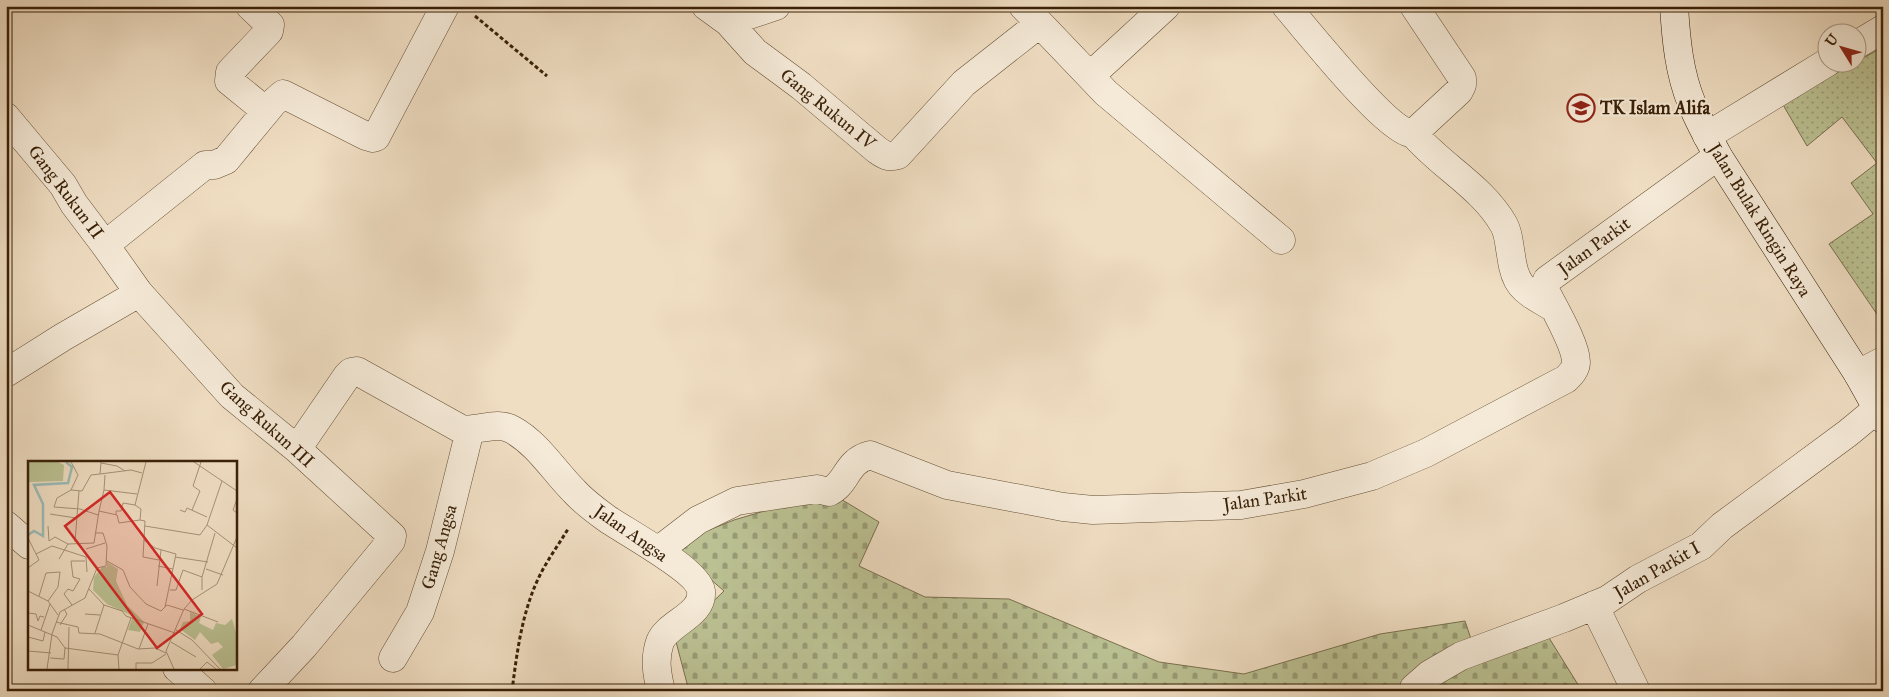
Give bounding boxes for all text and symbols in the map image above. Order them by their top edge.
north arrow [1816,22,1866,72]
text: U [1822,30,1843,50]
street label: Gang Rukun IV [775,64,881,156]
school or university icon: TK Islam Alifa [1566,93,1596,123]
place label: TK Islam Alifa [1599,97,1711,119]
street label: Jalan Bulak Ringin Raya [1702,137,1816,302]
street label: Gang Rukun II [23,141,109,244]
street label: Jalan Parkit [1552,212,1636,282]
street label: Gang Rukun III [215,376,319,473]
inset map [28,461,236,670]
street label: Jalan Parkit [1220,482,1309,517]
street label: Jalan Angsa [588,498,672,567]
street label: Gang Angsa [416,502,463,592]
street label: Jalan Parkit I [1608,536,1705,605]

